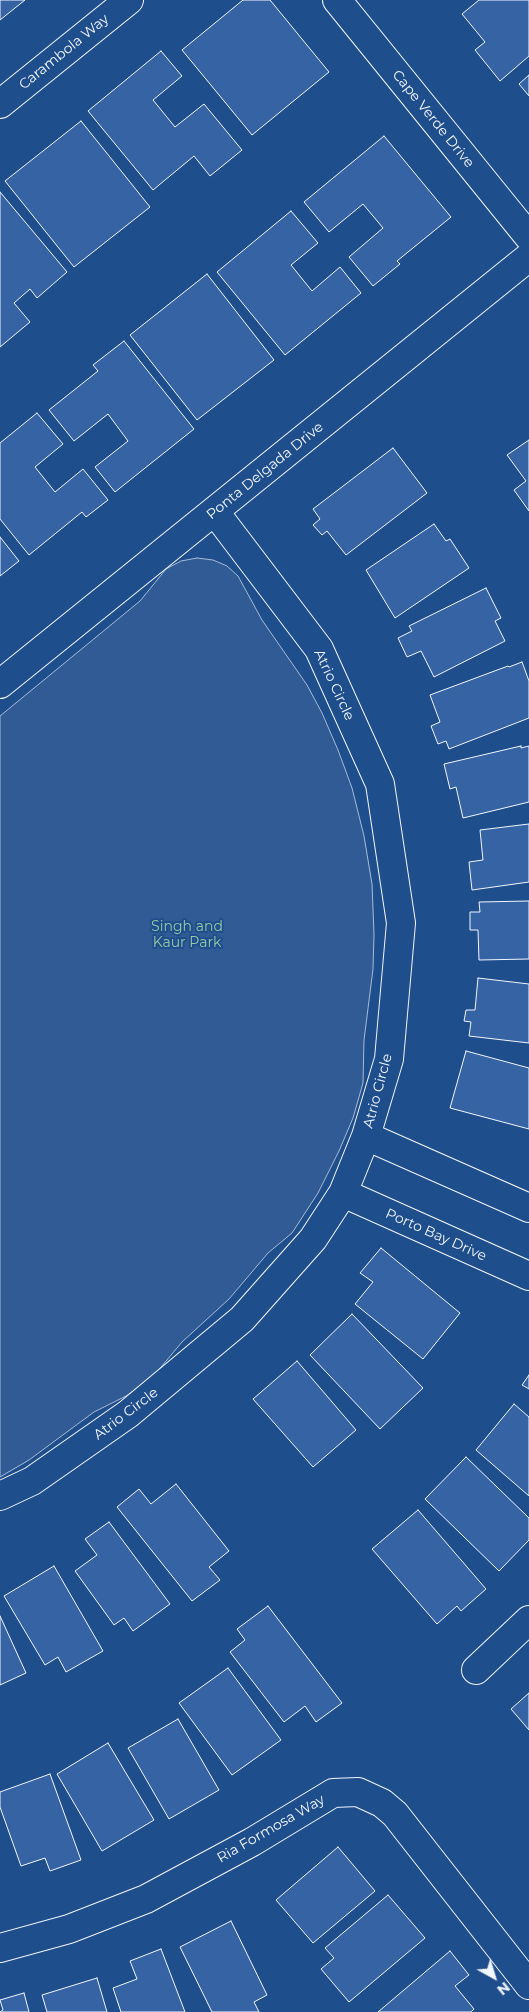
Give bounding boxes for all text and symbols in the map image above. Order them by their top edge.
street label: Carambola Way [16,11,112,93]
street label: Cape Verde Drive [388,67,478,171]
street label: Ponta Delgada Drive [203,419,327,523]
street label: Atrio Circle [310,647,358,723]
park label: Singh and Kaur Park [151,919,223,952]
street label: Atrio Circle [360,1052,396,1130]
street label: Porto Bay Drive [383,1205,489,1265]
street label: Atrio Circle [90,1384,162,1444]
street label: Ria Formosa Way [214,1791,328,1867]
north arrow [469,1952,519,2002]
text: N [493,1978,513,1999]

